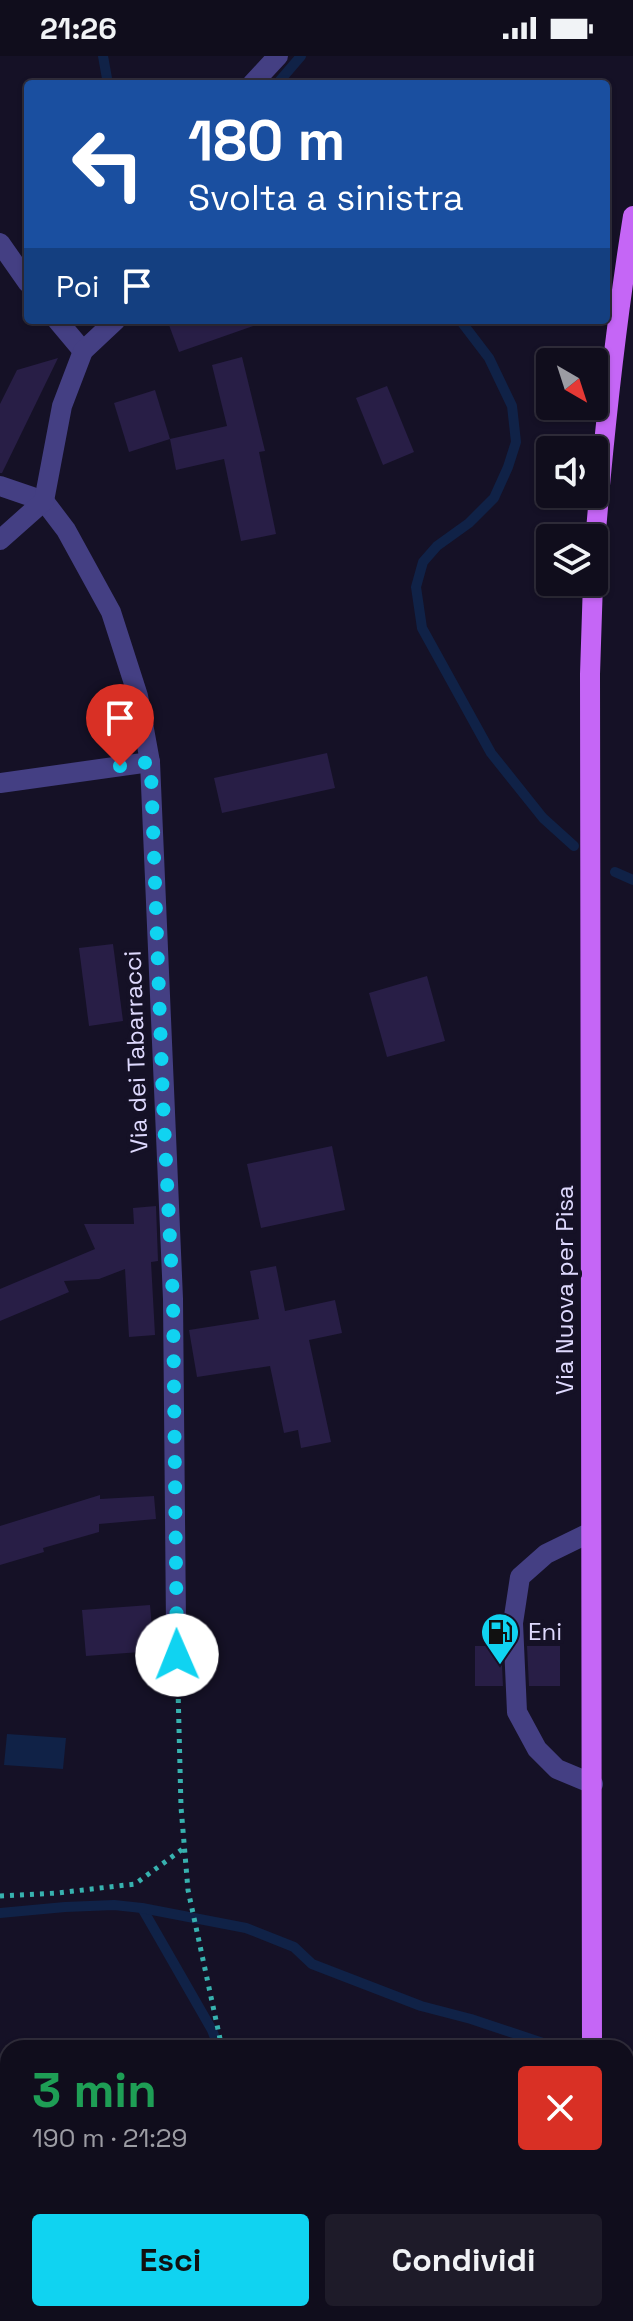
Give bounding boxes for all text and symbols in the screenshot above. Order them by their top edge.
text: 21:26 [40,9,117,48]
text: 180 m [188,105,345,176]
icon: left [56,112,160,216]
text: Svolta a sinistra [188,175,464,221]
icon: arrive [115,264,159,308]
text: Poi [56,267,99,306]
north arrow [536,348,608,420]
map controls [536,348,608,596]
button: sound [536,436,608,508]
button: layers [536,524,608,596]
pin [86,684,154,766]
icon: arrive [98,696,142,740]
street label: Via dei Tabarracci [116,950,155,1154]
street label: Via Nuova per Pisa [549,1185,580,1395]
fuel station icon: Eni [479,1611,521,1666]
position arrow [135,1613,219,1697]
place label: Eni [528,1616,562,1647]
text: 3 min [32,2060,157,2121]
button: close [518,2066,602,2150]
text: 190 m · 21:29 [32,2121,187,2155]
button: Esci [32,2214,309,2306]
button: Condividi [325,2214,602,2306]

